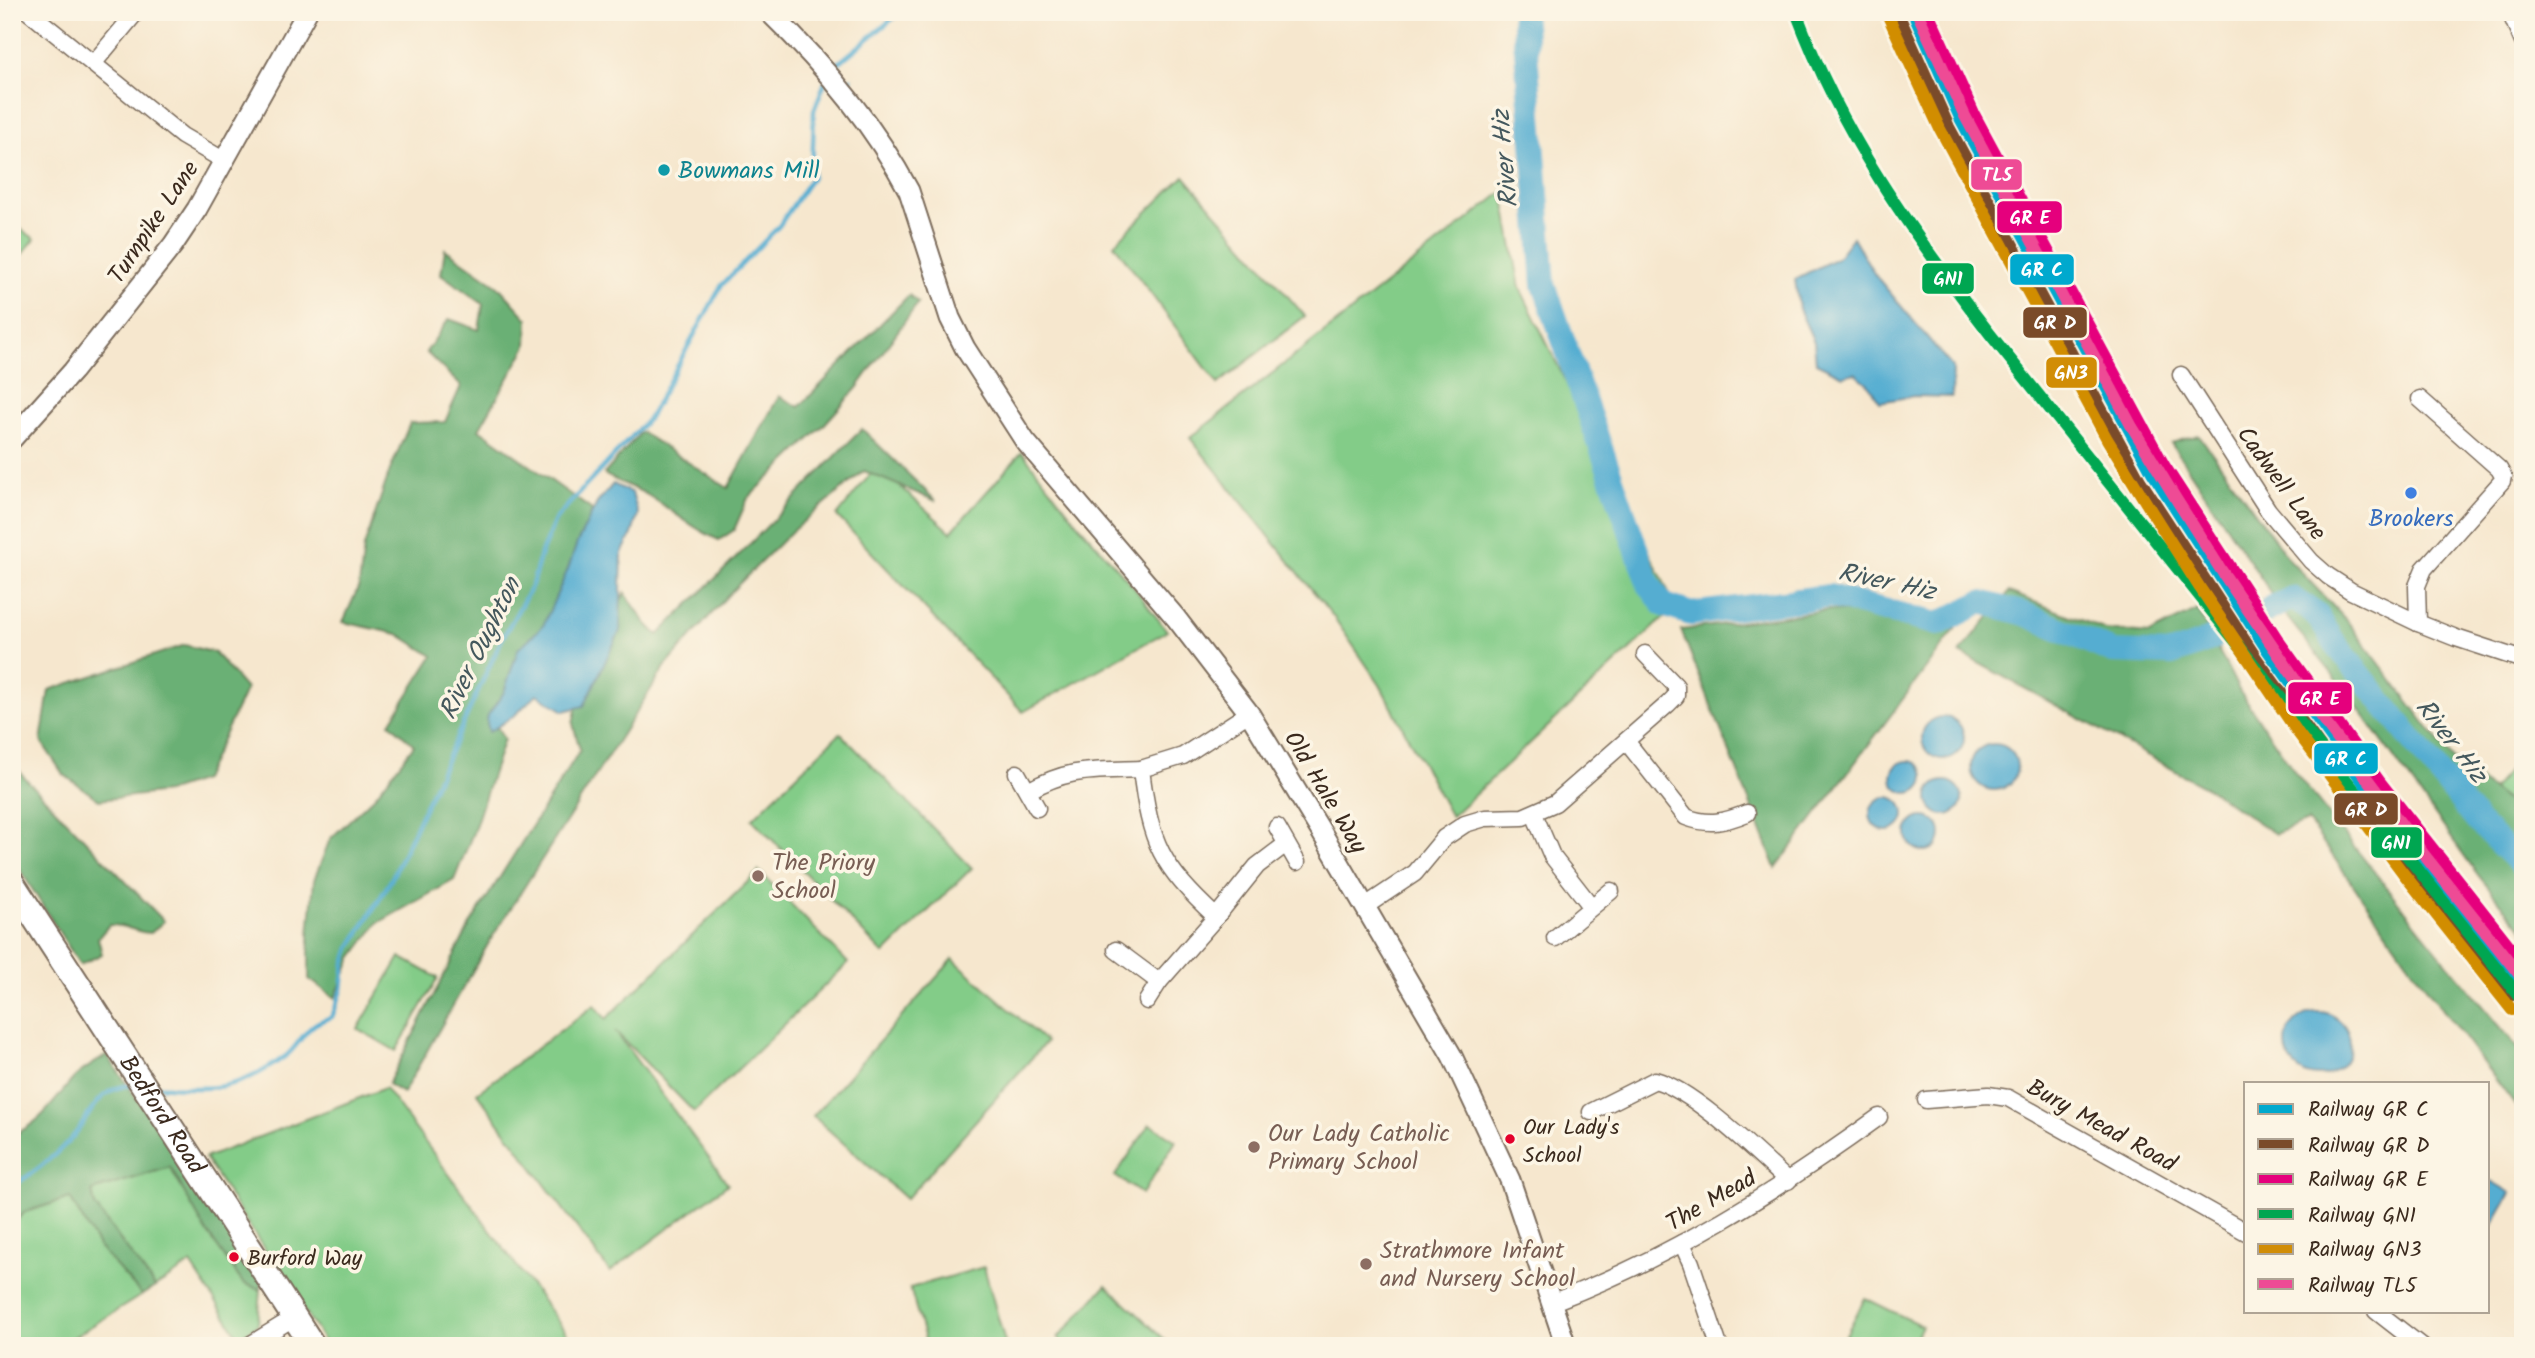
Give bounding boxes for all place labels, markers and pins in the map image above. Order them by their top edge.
place label: Bowmans Mill [678,152,820,191]
marker: Bowmans Mill [656,162,672,178]
marker: Brookers [2403,485,2419,501]
place label: Brookers [2368,500,2454,539]
place label: The Priory School [772,844,876,911]
marker: The Priory School [750,868,766,884]
place label: Our Lady's School [1523,1111,1620,1174]
place label: Our Lady Catholic Primary School [1268,1115,1450,1182]
marker: Our Lady's School [1503,1132,1517,1146]
marker: Our Lady Catholic Primary School [1246,1139,1262,1155]
place label: Strathmore Infant and Nursery School [1380,1232,1575,1299]
place label: Burford Way [247,1242,363,1277]
marker: Burford Way [227,1250,241,1264]
marker: Strathmore Infant and Nursery School [1358,1256,1374,1272]

